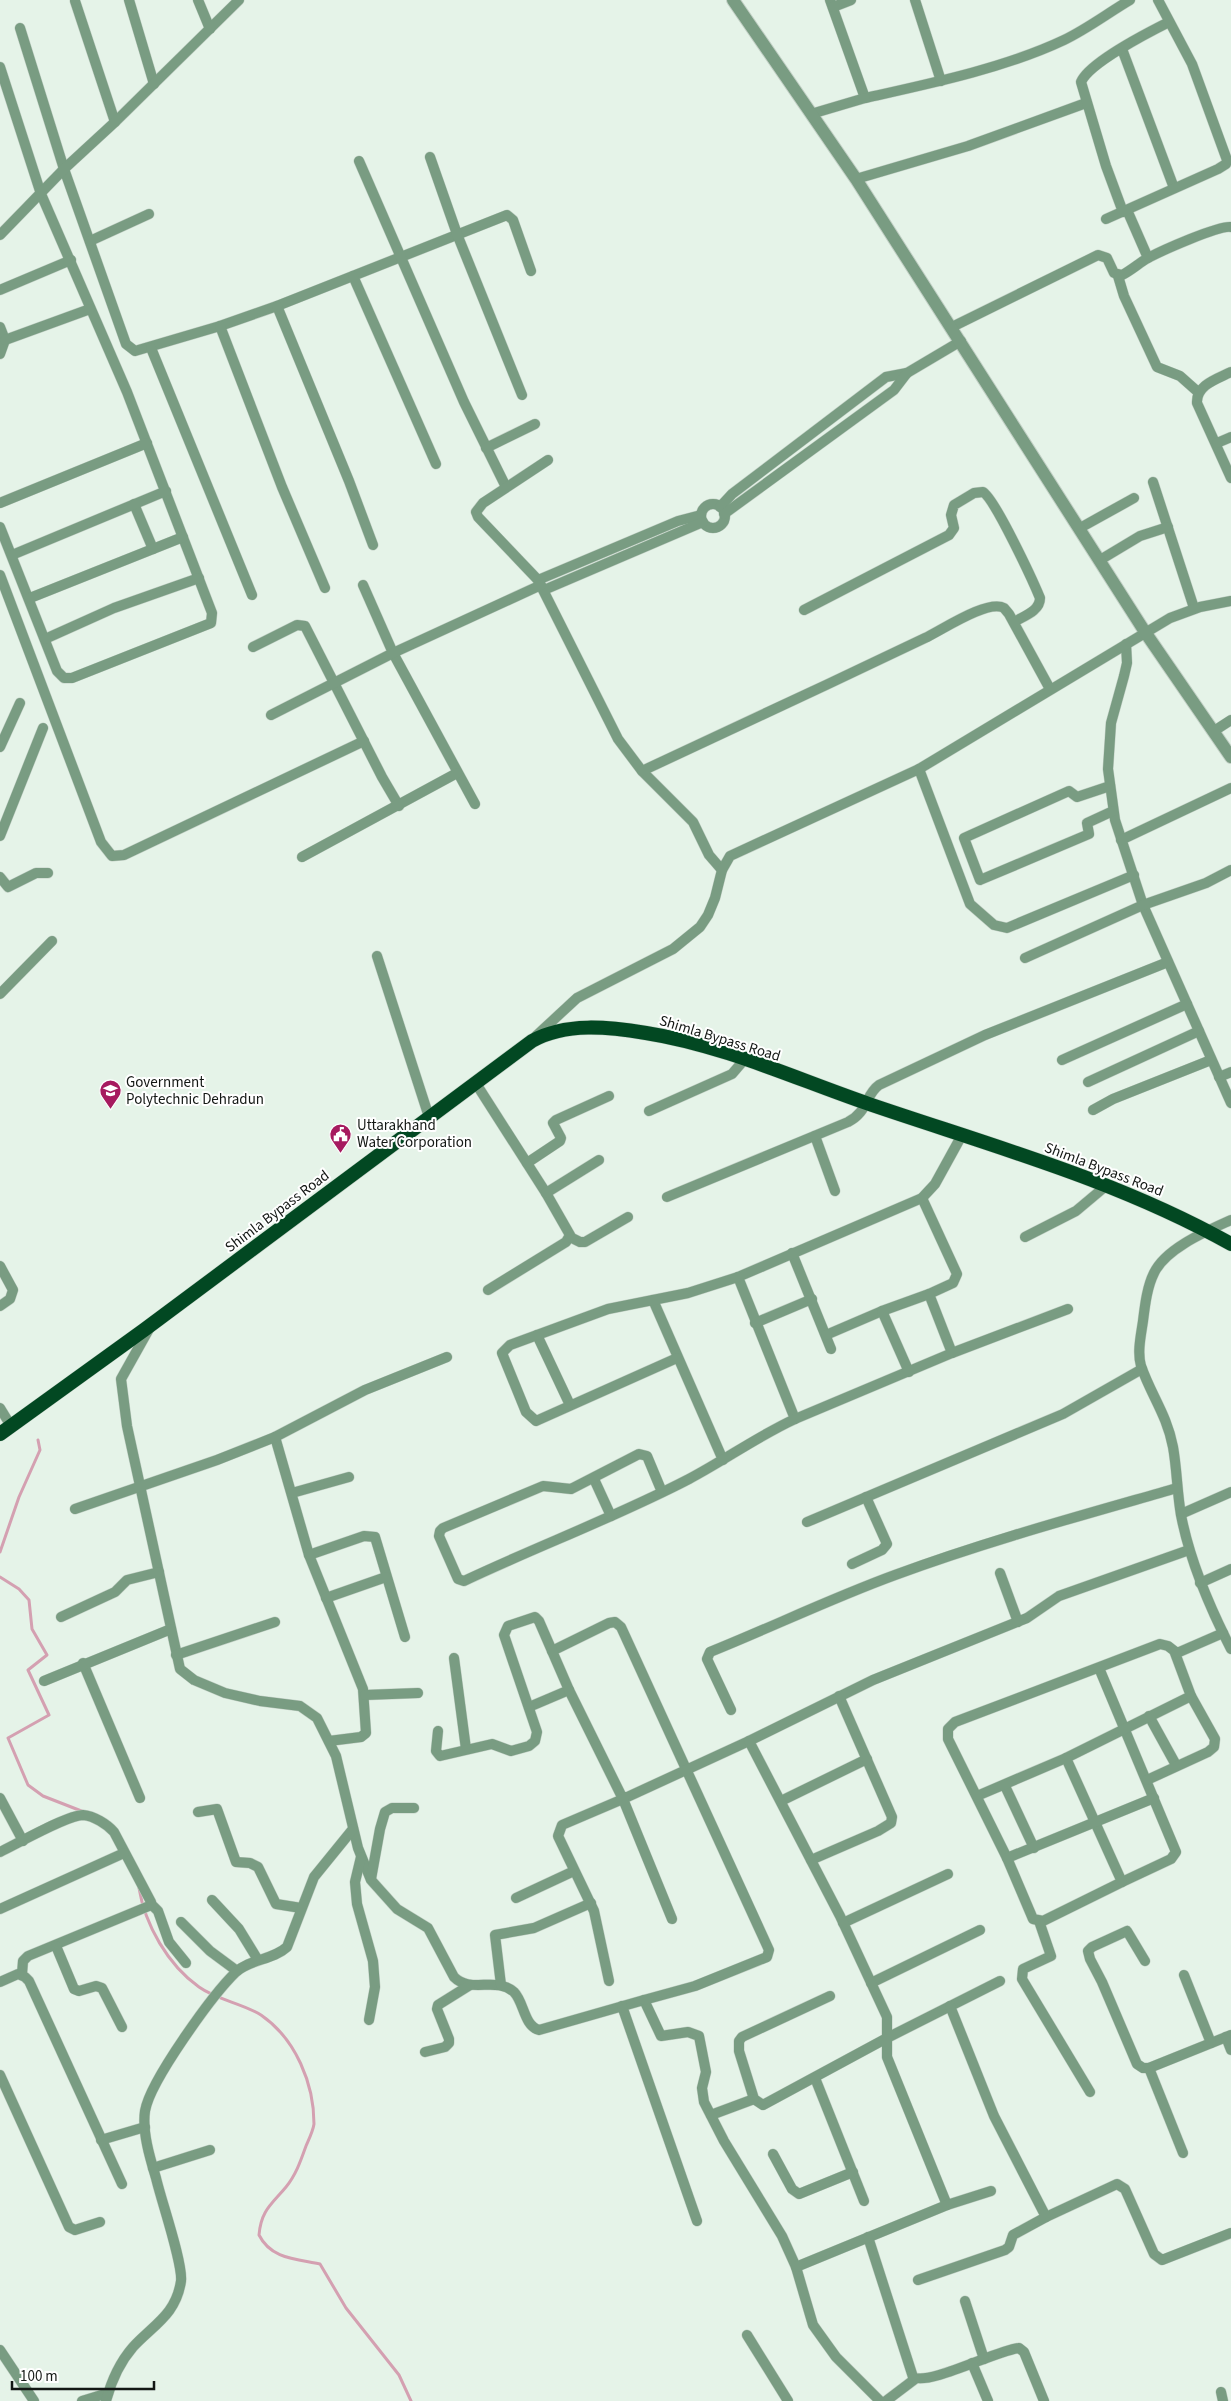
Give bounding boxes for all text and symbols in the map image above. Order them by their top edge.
street label: Shimla Bypass Road [657,1010,783,1067]
place label: Government Polytechnic Dehradun [126,1072,264,1110]
school or university icon: Government Polytechnic Dehradun [98,1079,122,1110]
place label: Uttarakhand Water Corporation [357,1115,472,1153]
public building icon: Uttarakhand Water Corporation [329,1122,353,1153]
street label: Shimla Bypass Road [1041,1137,1166,1202]
street label: Shimla Bypass Road [221,1165,334,1258]
scale bar [12,2358,155,2390]
text: 100 m [20,2366,58,2387]

